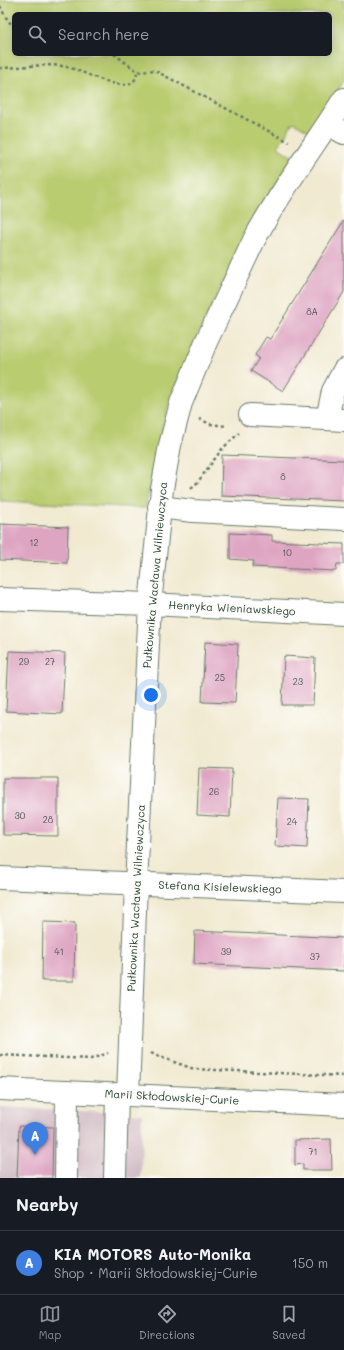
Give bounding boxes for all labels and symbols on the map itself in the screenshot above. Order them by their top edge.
house number: 8A [306,306,318,317]
house number: 8 [280,471,286,482]
street label: Pułkownika Wacława Wilniewczyca [139,481,170,669]
house number: 12 [29,537,39,548]
house number: 10 [282,547,292,558]
street label: Henryka Wieniawskiego [168,597,296,618]
house number: 29 [19,656,30,667]
house number: 27 [45,656,55,667]
house number: 25 [215,672,225,683]
house number: 23 [293,676,303,687]
your location [141,685,161,705]
house number: 26 [209,786,219,797]
street label: Pułkownika Wacława Wilniewczyca [123,804,148,992]
house number: 30 [15,810,26,821]
house number: 28 [43,814,54,825]
house number: 24 [287,816,298,827]
street label: Stefana Kisielewskiego [158,877,282,896]
house number: 41 [54,946,64,957]
house number: 39 [221,946,232,957]
house number: 37 [310,951,320,962]
street label: Marii Skłodowskiej-Curie [104,1085,240,1108]
pin: A [22,1122,48,1155]
house number: 71 [308,1146,318,1157]

